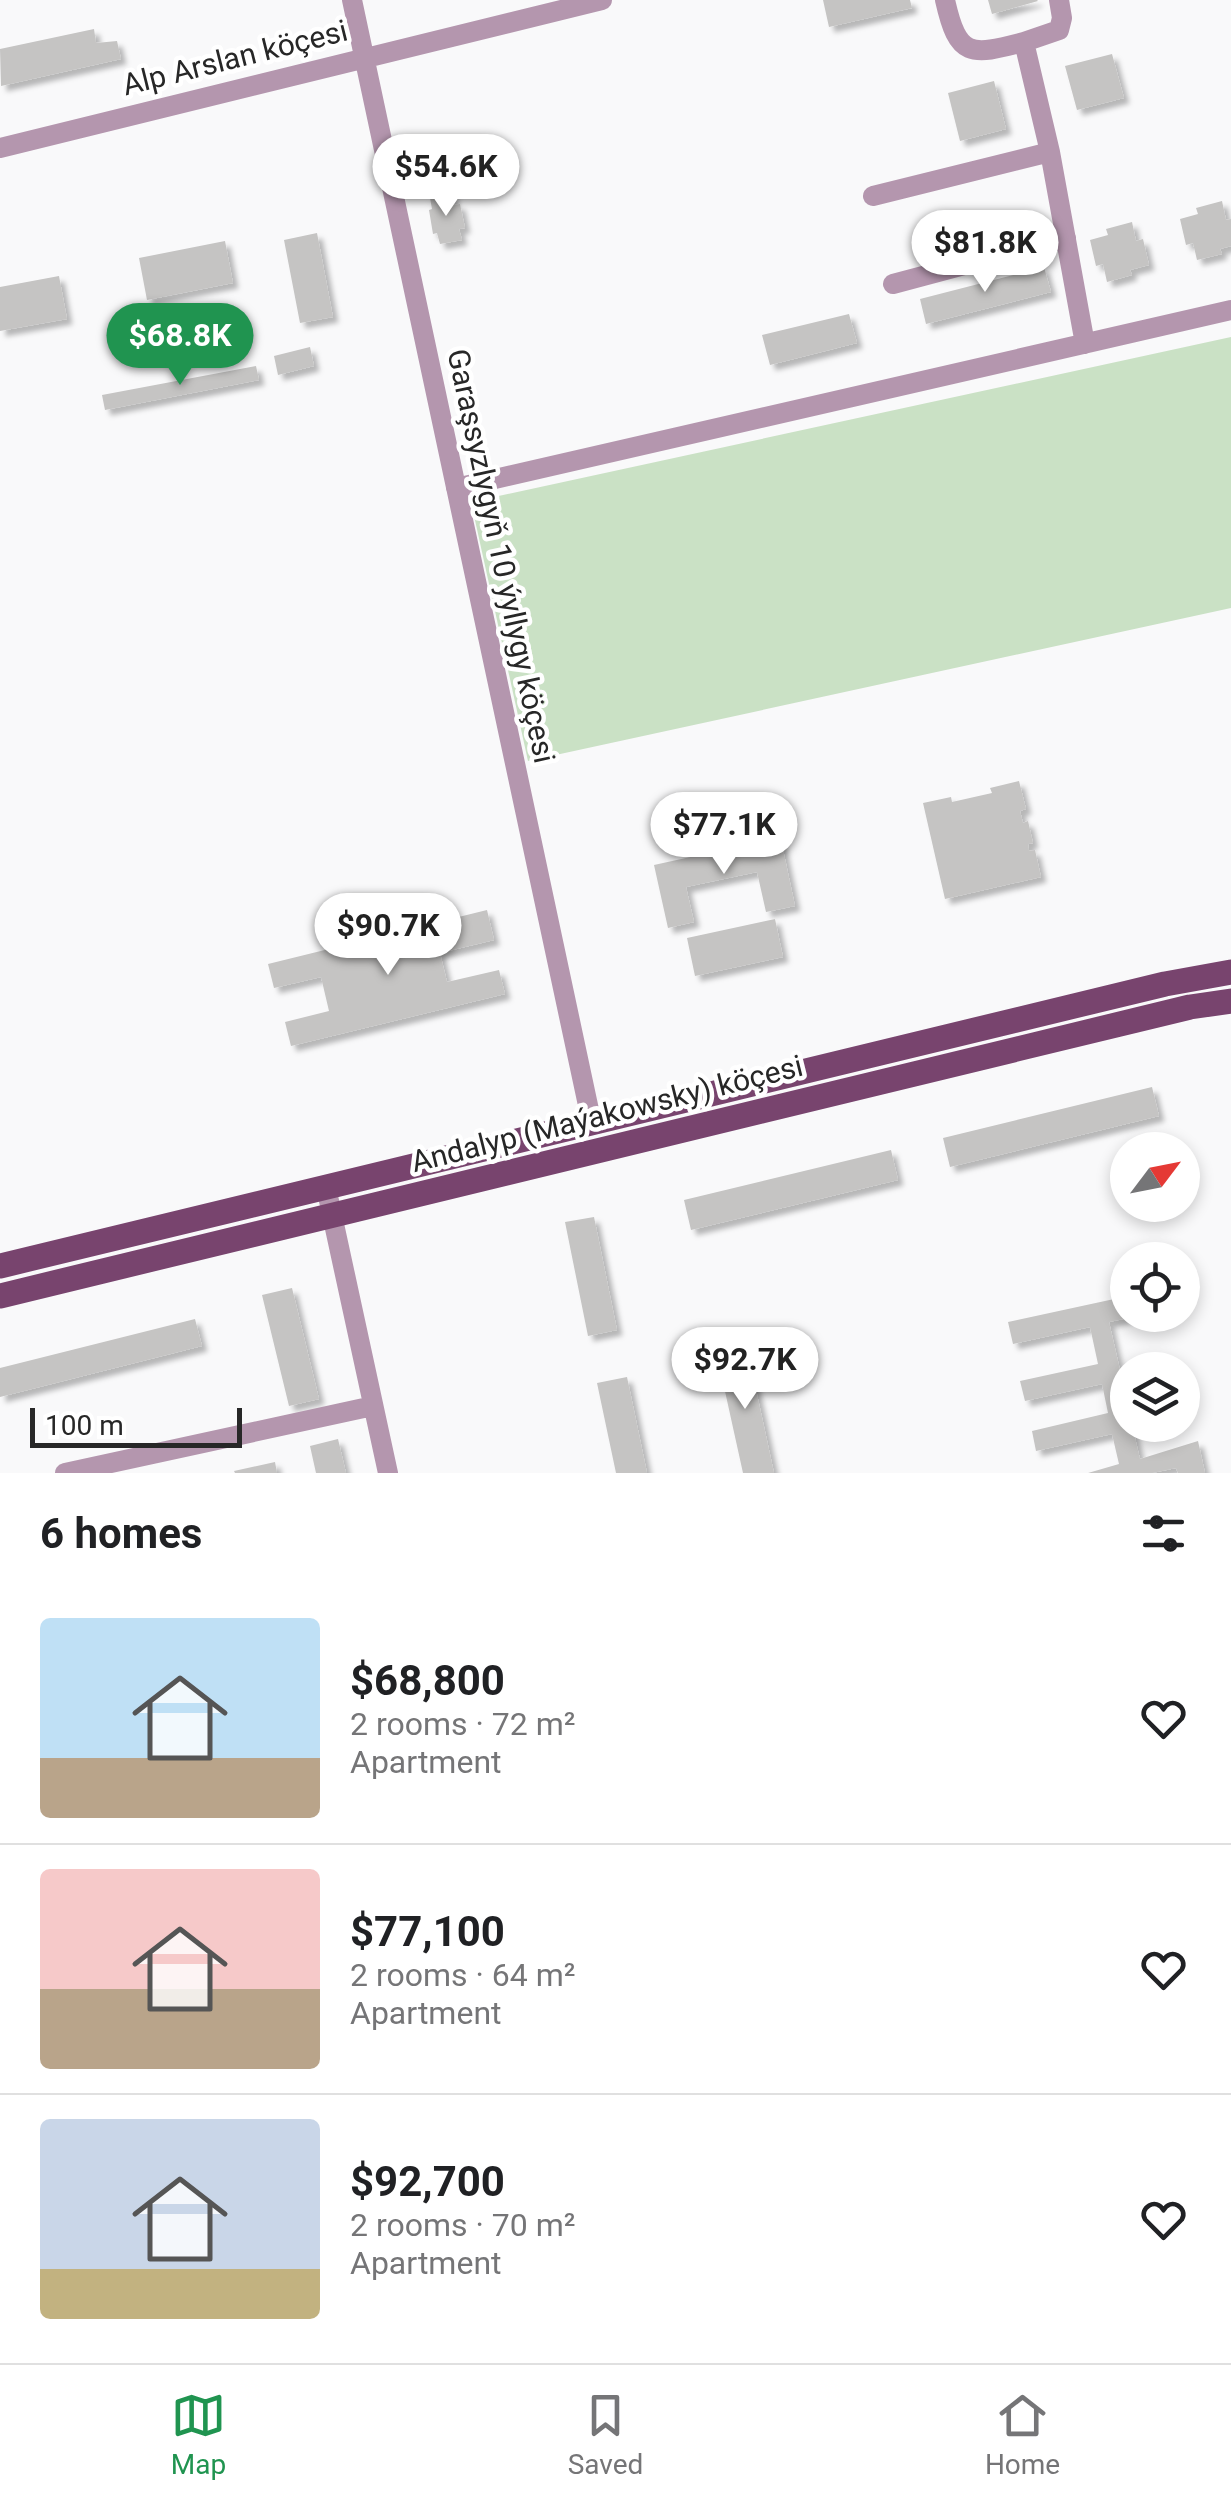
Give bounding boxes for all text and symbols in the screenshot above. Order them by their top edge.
street label: Alp Arslan köçesi [119,13,351,102]
pin: $54.6K [365,134,527,219]
text: $54.6K [394,147,498,185]
pin: $81.8K [904,210,1066,295]
text: $81.8K [933,223,1037,261]
pin: $68.8K [99,303,261,388]
text: $68.8K [128,316,232,354]
street label: Garaşsyzlygyň 10 ýyllygy köçesi [440,346,563,766]
pin: $77.1K [643,792,805,877]
text: $77.1K [672,805,776,843]
pin: $90.7K [307,893,469,978]
text: $90.7K [336,906,440,944]
street label: Andalyp (Maýakowsky) köçesi [407,1048,806,1179]
north arrow [1110,1132,1200,1222]
map controls [1110,1132,1200,1442]
button: locate [1110,1242,1200,1332]
pin: $92.7K [664,1327,826,1412]
text: $92.7K [693,1340,797,1378]
button: layers [1110,1352,1200,1442]
scale bar [30,1403,242,1448]
text: 100 m [45,1409,124,1442]
icon: filters [1136,1506,1191,1561]
text: 6 homes [40,1509,202,1558]
text: $68,800 [350,1656,505,1705]
icon: home [120,1658,240,1778]
icon: heart [1136,1691,1191,1746]
text: 2 rooms · 72 m² [350,1705,575,1743]
text: Apartment [350,1743,502,1781]
text: $77,100 [350,1907,505,1956]
icon: home [120,1909,240,2029]
icon: heart [1136,1942,1191,1997]
text: 2 rooms · 64 m² [350,1956,575,1994]
text: Apartment [350,1994,502,2032]
text: $92,700 [350,2157,505,2206]
icon: home [120,2159,240,2279]
icon: heart [1136,2192,1191,2247]
text: 2 rooms · 70 m² [350,2206,575,2244]
text: Apartment [350,2244,502,2282]
tab: Map [171,2388,226,2481]
tab: Saved [568,2388,643,2481]
tab: Home [985,2388,1060,2481]

